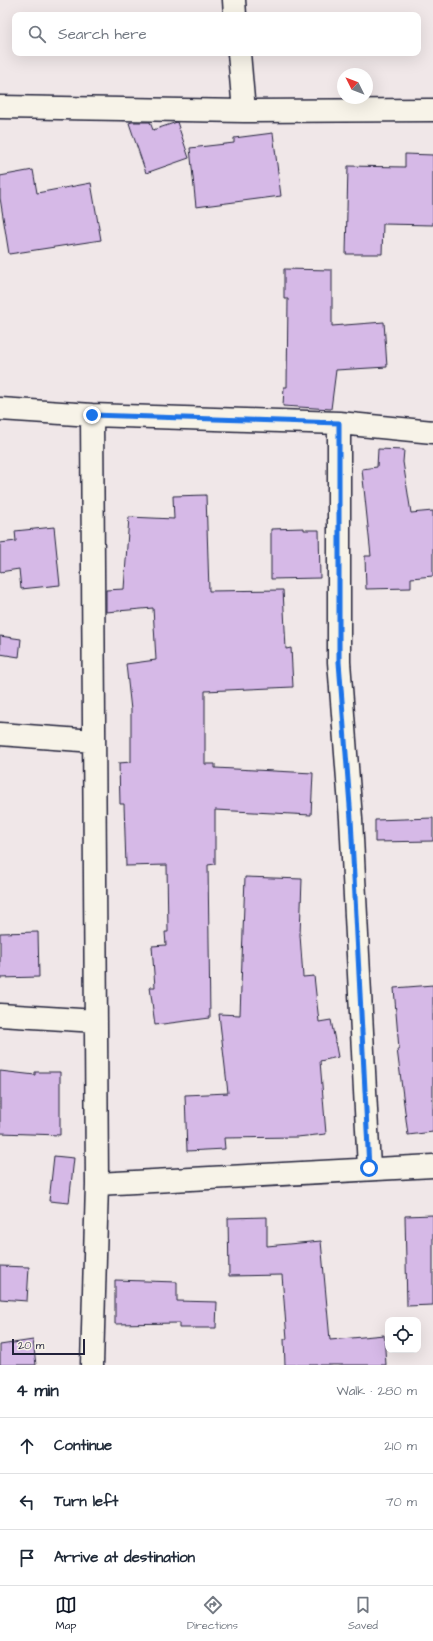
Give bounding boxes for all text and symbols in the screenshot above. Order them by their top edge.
search box [12,12,421,56]
icon: search [26,23,48,45]
text: Search here [58,24,147,45]
north arrow [337,68,373,104]
route end [83,406,101,424]
route start [360,1159,378,1177]
map controls [385,1317,421,1353]
button: locate [385,1317,421,1353]
scale bar [12,1337,85,1356]
text: 20 m [18,1338,44,1353]
text: 4 min [16,1379,59,1403]
text: Walk · 280 m [336,1382,417,1400]
icon: ahead [16,1435,38,1457]
text: Continue [54,1435,112,1456]
text: 210 m [384,1437,417,1455]
icon: left [16,1491,38,1513]
text: Turn left [54,1491,118,1512]
text: 70 m [385,1493,417,1511]
icon: arrive [16,1547,38,1569]
text: Arrive at destination [54,1547,195,1568]
tab: Map [55,1594,77,1633]
tab: Directions [187,1594,238,1633]
tab: Saved [348,1594,378,1633]

